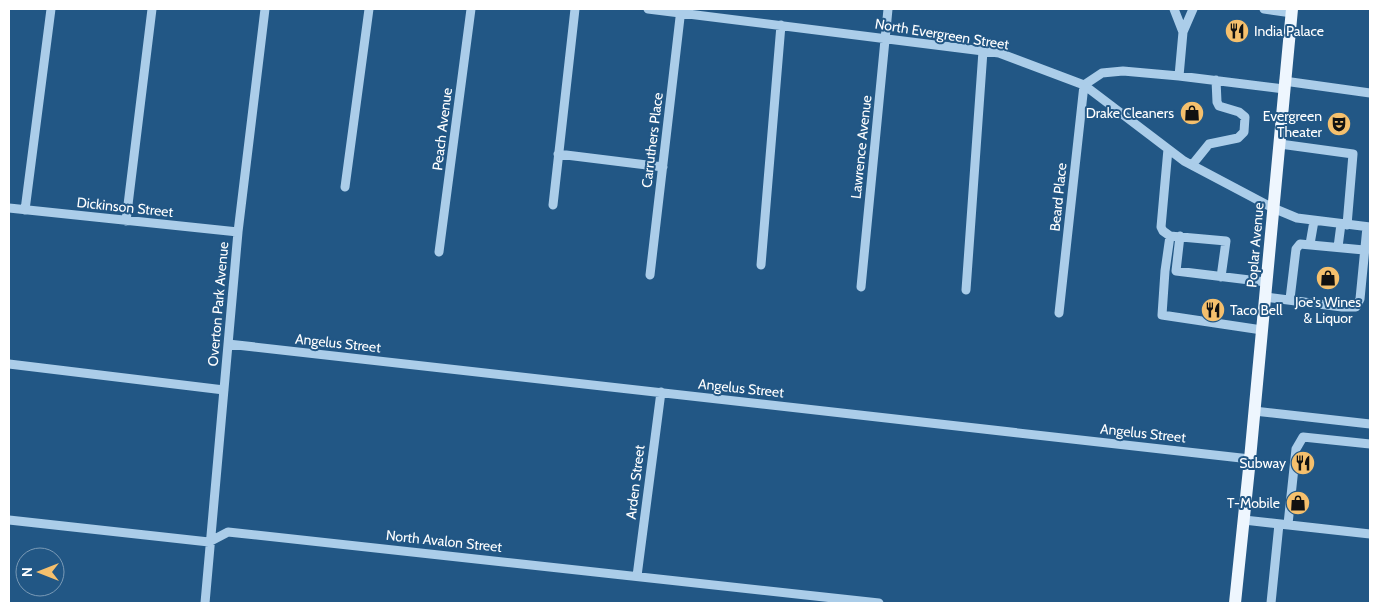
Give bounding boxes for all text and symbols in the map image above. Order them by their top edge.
street label: North Evergreen Street [874,15,1011,54]
restaurant icon: India Palace [1224,18,1250,44]
place label: India Palace [1254,22,1324,40]
street label: Peach Avenue [428,87,456,171]
street label: Carruthers Place [637,91,667,189]
street label: Lawrence Avenue [847,94,875,200]
shop icon: Drake Cleaners [1179,100,1205,126]
place label: Drake Cleaners [1086,104,1174,122]
place label: Evergreen Theater [1263,107,1323,141]
theatre icon: Evergreen Theater [1326,111,1352,137]
street label: Beard Place [1045,162,1071,232]
street label: Dickinson Street [76,193,174,221]
street label: Poplar Avenue [1242,202,1268,288]
street label: Overton Park Avenue [204,241,232,367]
shop icon: Joe's Wines & Liquor [1315,265,1341,291]
place label: Joe's Wines & Liquor [1294,293,1361,327]
restaurant icon: Taco Bell [1200,297,1226,323]
place label: Taco Bell [1230,301,1283,319]
street label: Angelus Street [294,330,382,356]
street label: Angelus Street [697,375,785,401]
street label: Angelus Street [1099,420,1187,446]
street label: Arden Street [622,444,649,520]
restaurant icon: Subway [1290,450,1316,476]
place label: Subway [1239,454,1286,472]
shop icon: T-Mobile [1285,490,1311,516]
place label: T-Mobile [1227,494,1280,512]
street label: North Avalon Street [385,526,503,556]
north arrow [15,547,65,597]
text: N [18,567,36,577]

